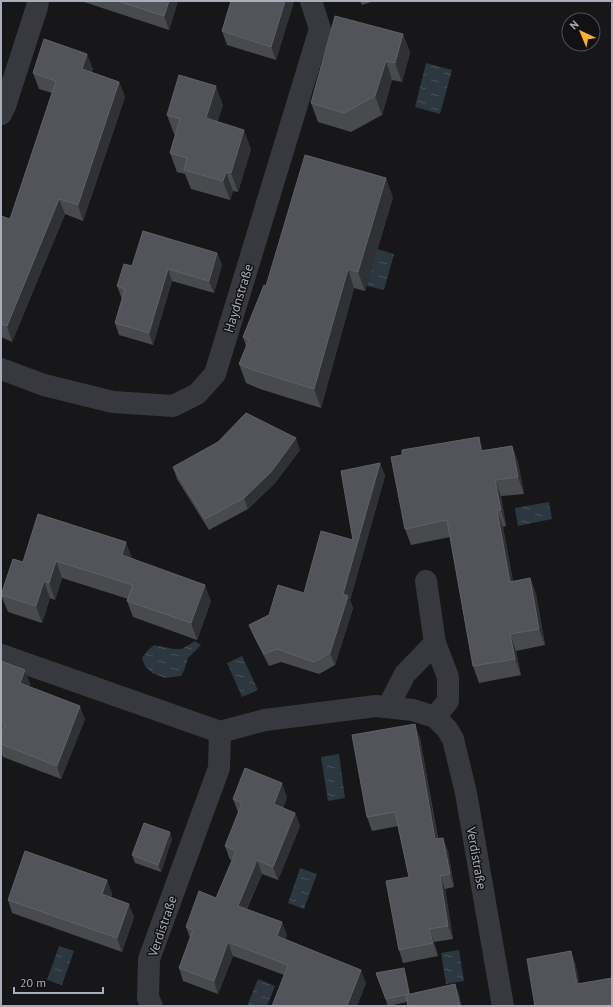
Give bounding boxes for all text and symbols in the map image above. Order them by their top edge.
north arrow [561,12,601,52]
text: N [567,17,582,32]
street label: Haydnstraße [220,262,257,334]
street label: Verdistraße [462,825,490,891]
street label: Verdistraße [144,894,181,960]
scale bar [14,969,103,995]
text: 20 m [20,975,46,990]

